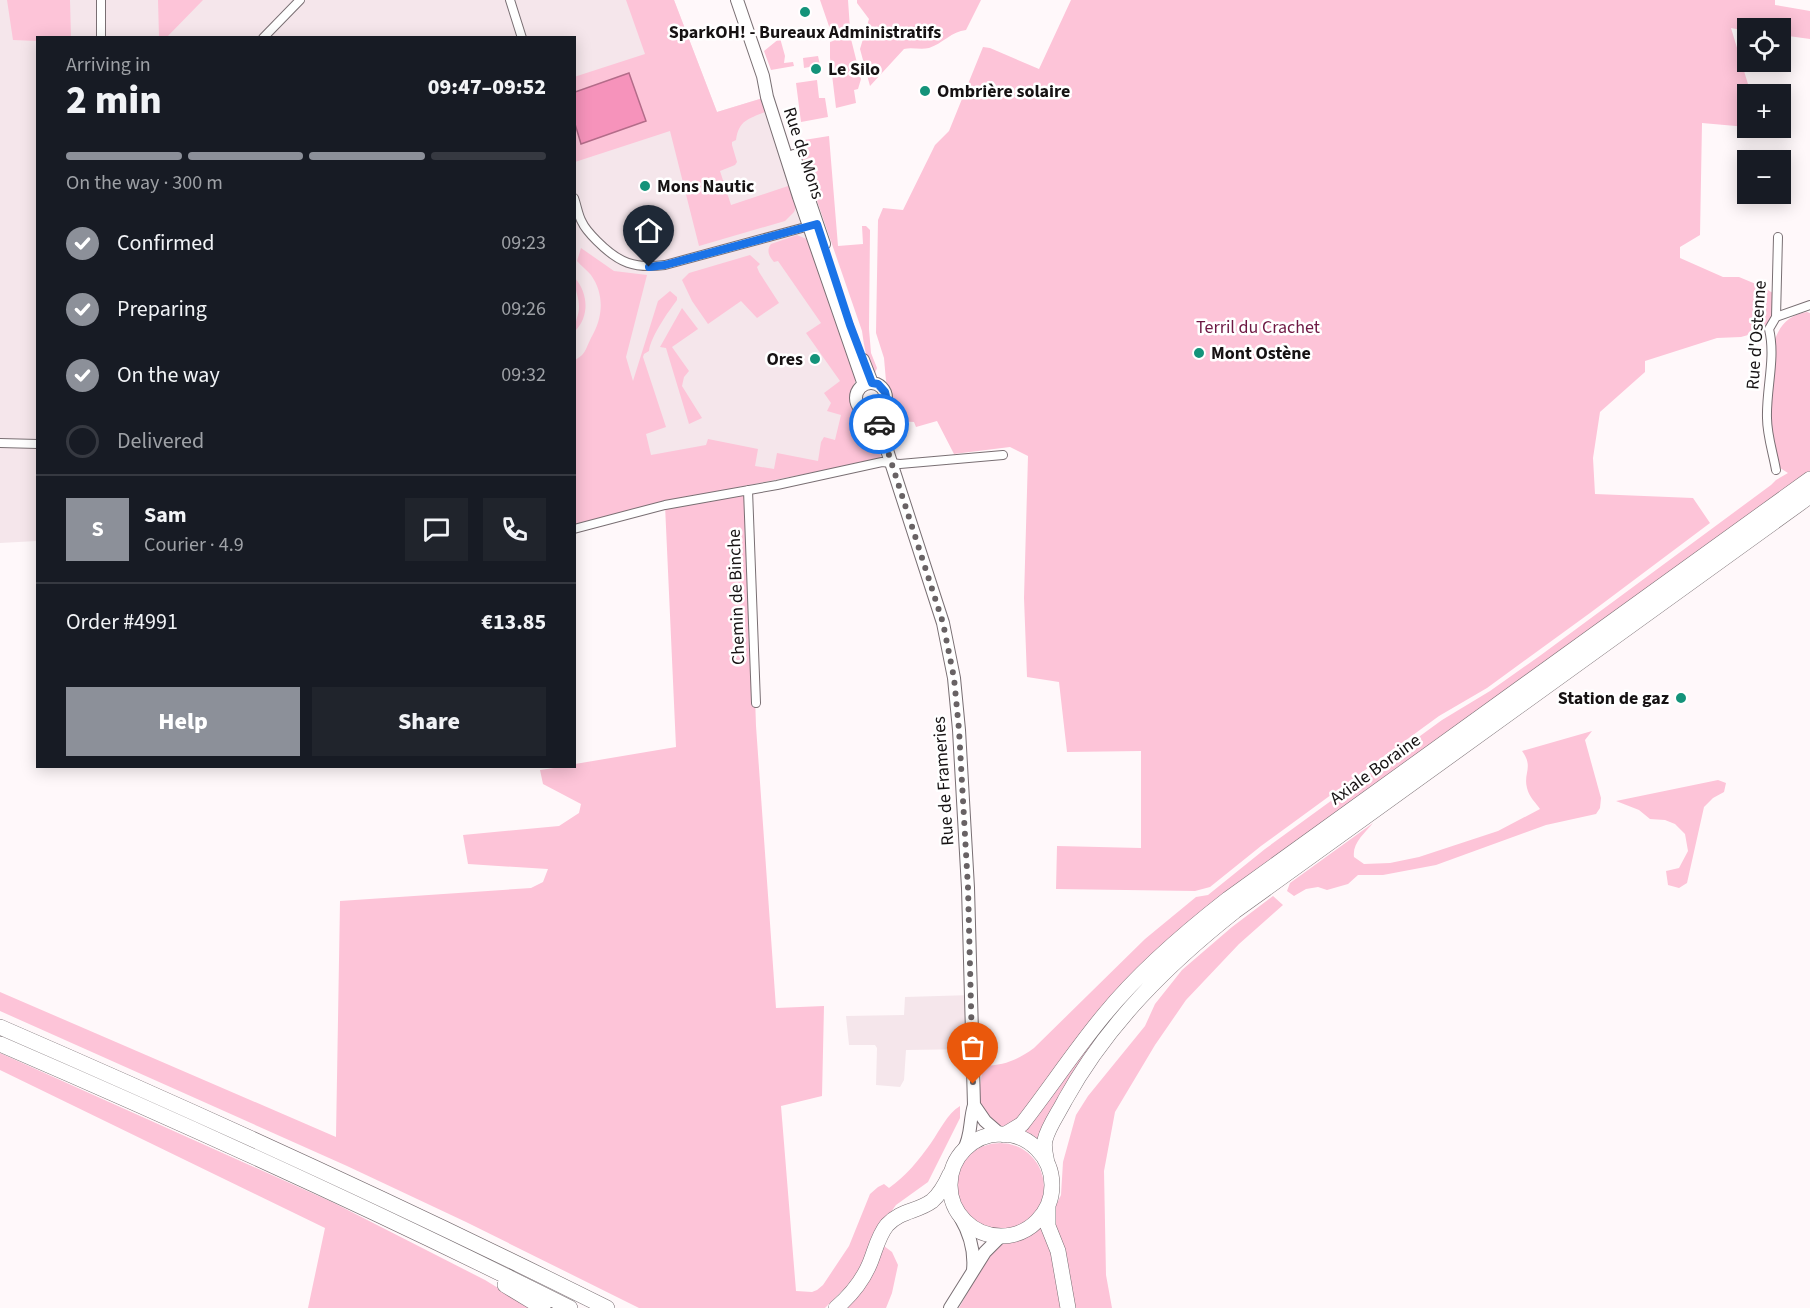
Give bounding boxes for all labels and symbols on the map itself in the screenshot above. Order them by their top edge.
marker: SparkOH! - Bureaux Administratifs [798,5,812,19]
place label: SparkOH! - Bureaux Administratifs [669,20,941,45]
place label: Le Silo [828,57,880,82]
marker: Le Silo [809,62,823,76]
place label: Ombrière solaire [937,79,1070,104]
marker: Ombrière solaire [918,84,932,98]
street label: Rue de Mons [777,104,830,202]
place label: Mons Nautic [657,174,755,199]
marker: Mons Nautic [638,179,652,193]
pin [623,205,674,267]
street label: Rue d'Ostenne [1740,279,1773,391]
park label: Terril du Crachet [1196,315,1320,340]
place label: Mont Ostène [1211,341,1311,366]
marker: Mont Ostène [1192,346,1206,360]
place label: Ores [766,347,803,372]
marker: Ores [808,352,822,366]
courier [849,394,909,454]
street label: Chemin de Binche [722,528,751,665]
place label: Station de gaz [1558,686,1669,711]
marker: Station de gaz [1674,691,1688,705]
street label: Rue de Frameries [927,716,960,846]
street label: Axiale Boraine [1325,728,1426,811]
pin [947,1022,998,1084]

